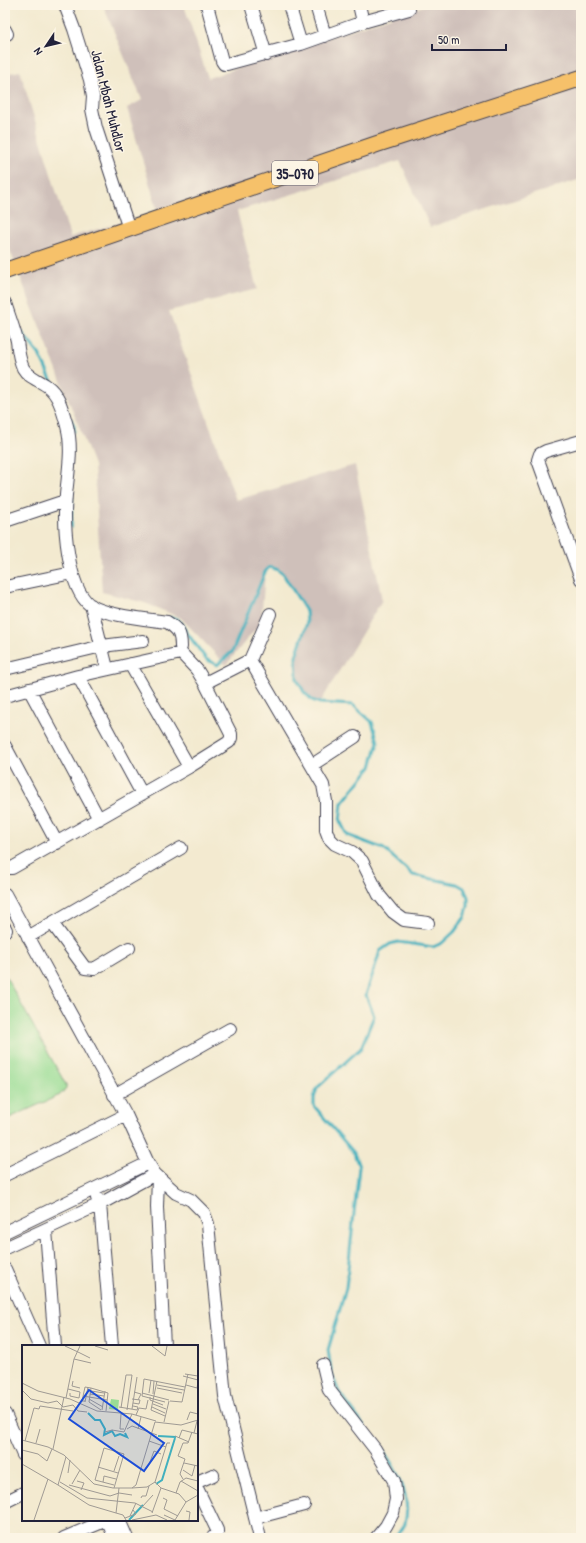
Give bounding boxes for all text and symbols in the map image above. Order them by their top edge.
north arrow [26,26,66,66]
scale bar [432,26,506,52]
text: 50 m [438,31,459,48]
text: N [30,45,45,58]
street label: Jalan Mbah Muhdlor [86,47,132,155]
road number: 35-070 [272,161,318,185]
inset map [22,1345,198,1521]

